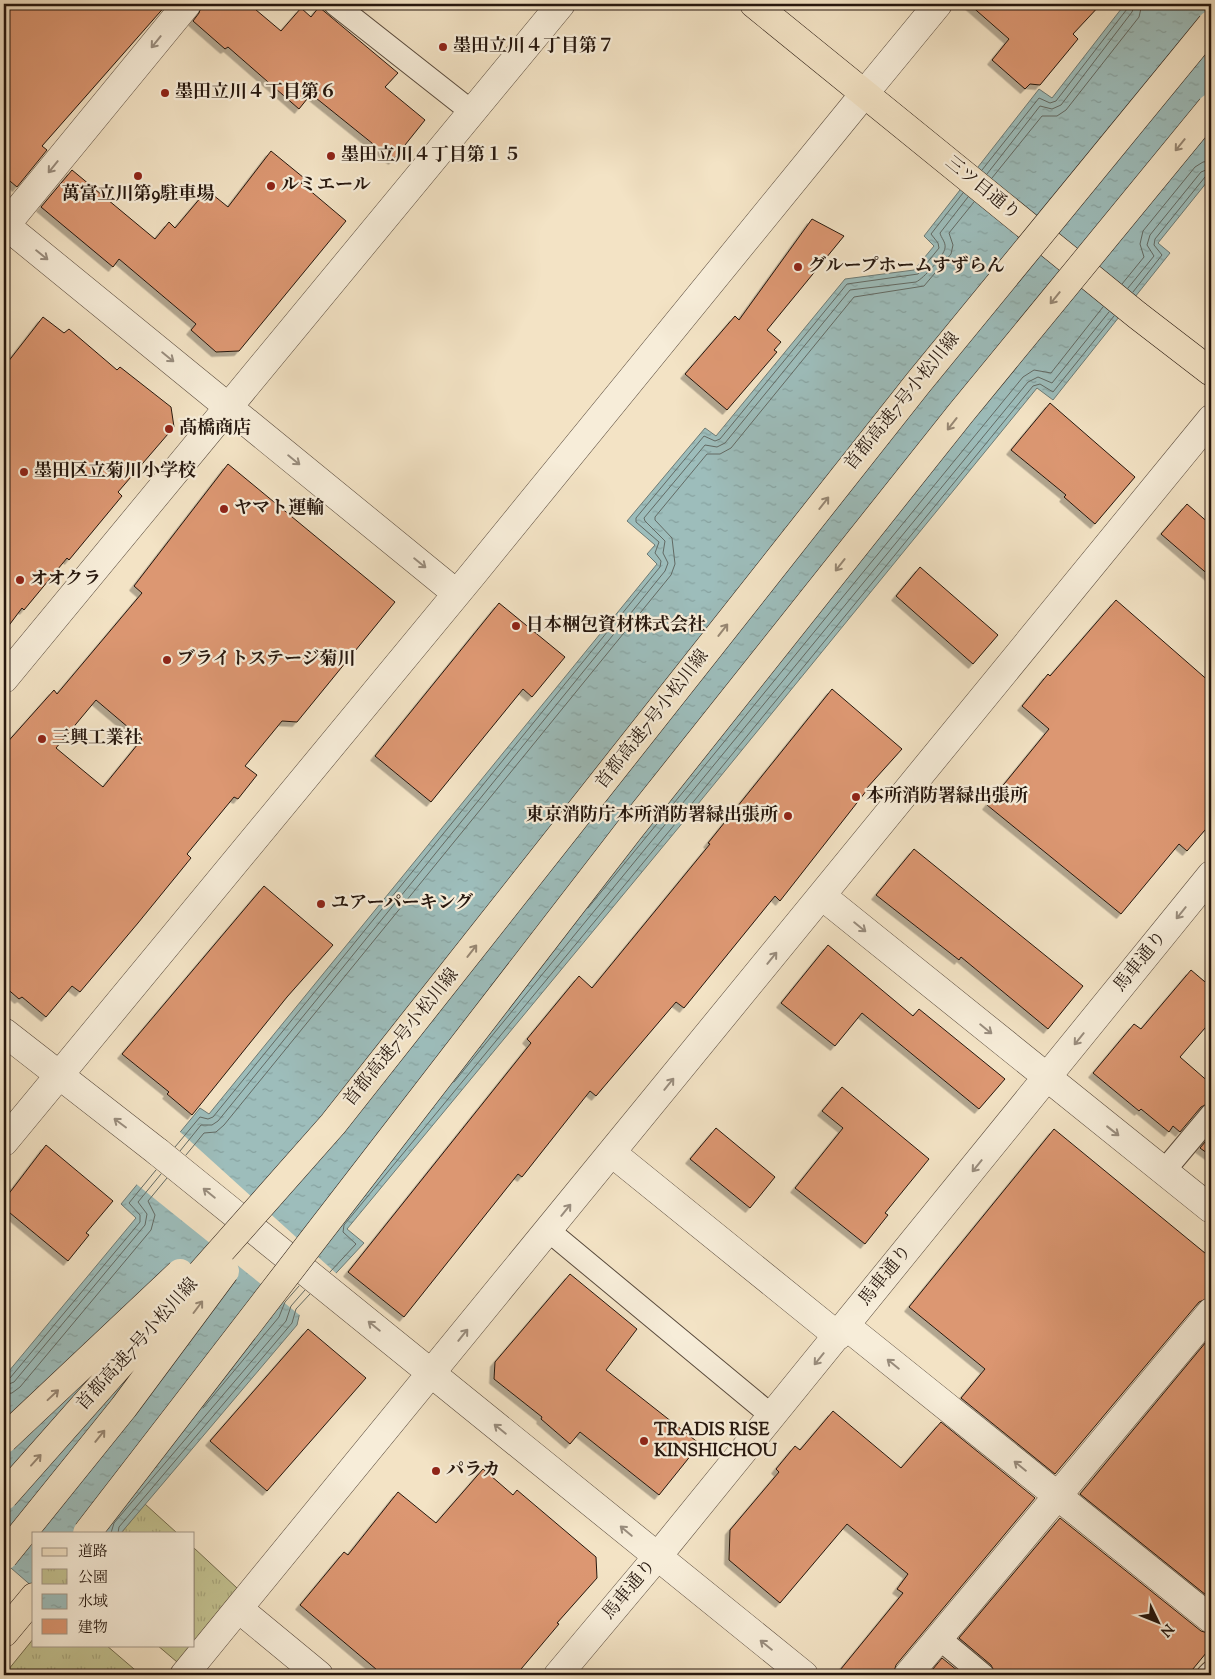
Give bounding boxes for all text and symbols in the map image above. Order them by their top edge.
place label: 墨田立川４丁目第７ [453,34,615,60]
one-way arrow [151,35,162,48]
marker: 墨田立川４丁目第７ [437,41,449,53]
place label: 墨田立川４丁目第６ [175,80,337,106]
marker: 墨田立川４丁目第６ [159,87,171,99]
one-way arrow [1175,139,1186,152]
place label: 墨田立川４丁目第１５ [341,143,521,169]
marker: 墨田立川４丁目第１５ [325,150,337,162]
street label: 三ツ目通り [939,151,1025,227]
one-way arrow [48,161,59,174]
marker: 萬富立川第9駐車場 [132,170,144,182]
place label: ルミエール [281,173,371,199]
marker: ルミエール [265,180,277,192]
place label: 萬富立川第9駐車場 [62,182,214,208]
one-way arrow [35,250,48,261]
place label: グループホームすずらん [808,254,1005,280]
marker: グループホームすずらん [792,261,804,273]
one-way arrow [1050,291,1061,304]
street label: 首都高速7号小松川線 [839,327,967,477]
one-way arrow [161,352,174,363]
place label: 髙橋商店 [179,416,251,442]
one-way arrow [947,417,958,430]
marker: 髙橋商店 [163,423,175,435]
one-way arrow [287,454,300,465]
place label: 墨田区立菊川小学校 [34,459,196,485]
marker: 墨田区立菊川小学校 [18,466,30,478]
place label: ヤマト運輸 [234,496,324,522]
one-way arrow [818,496,829,509]
marker: ヤマト運輸 [218,503,230,515]
one-way arrow [413,558,426,569]
one-way arrow [835,558,846,571]
place label: オオクラ [30,567,101,593]
marker: オオクラ [14,574,26,586]
place label: 日本梱包資材株式会社 [526,613,706,639]
marker: 日本梱包資材株式会社 [510,620,522,632]
one-way arrow [718,624,729,637]
street label: 首都高速7号小松川線 [590,645,716,795]
place label: ブライトステージ菊川 [177,647,356,673]
marker: ブライトステージ菊川 [161,654,173,666]
place label: 三興工業社 [52,726,142,752]
marker: 三興工業社 [36,733,48,745]
place label: 本所消防署緑出張所 [866,784,1028,810]
marker: 本所消防署緑出張所 [850,791,862,803]
place label: 東京消防庁本所消防署緑出張所 [526,803,778,829]
marker: 東京消防庁本所消防署緑出張所 [782,810,794,822]
place label: ユアーパーキング [331,891,473,917]
marker: ユアーパーキング [315,898,327,910]
one-way arrow [1175,906,1186,919]
one-way arrow [853,921,866,932]
street label: 馬車通り [1108,926,1174,998]
one-way arrow [466,945,477,958]
one-way arrow [766,952,777,965]
street label: 首都高速7号小松川線 [338,963,466,1113]
one-way arrow [979,1024,992,1035]
one-way arrow [1073,1033,1084,1046]
one-way arrow [663,1078,674,1091]
one-way arrow [113,1118,127,1128]
one-way arrow [1106,1125,1119,1136]
one-way arrow [971,1159,982,1172]
one-way arrow [203,1188,216,1199]
one-way arrow [561,1203,572,1216]
street label: 馬車通り [853,1240,919,1312]
street label: 首都高速7号小松川線 [71,1273,205,1417]
one-way arrow [193,1300,203,1314]
one-way arrow [368,1320,381,1331]
one-way arrow [458,1329,469,1342]
one-way arrow [813,1353,824,1366]
one-way arrow [887,1358,900,1369]
one-way arrow [46,1389,59,1400]
place label: TRADIS RISE KINSHICHOU [654,1418,777,1465]
one-way arrow [494,1423,507,1434]
one-way arrow [95,1430,106,1443]
marker: TRADIS RISE KINSHICHOU [638,1435,650,1447]
one-way arrow [30,1453,42,1466]
place label: パラカ [446,1458,500,1484]
one-way arrow [1014,1460,1027,1471]
marker: パラカ [430,1465,442,1477]
one-way arrow [620,1526,633,1537]
legend [32,1532,195,1646]
text: 道路 [78,1542,108,1563]
street label: 馬車通り [597,1554,663,1626]
text: 公園 [78,1568,108,1589]
text: 水域 [78,1592,108,1613]
north arrow [1132,1596,1182,1646]
text: 建物 [78,1618,108,1639]
text: N [1155,1619,1177,1640]
one-way arrow [760,1639,773,1650]

